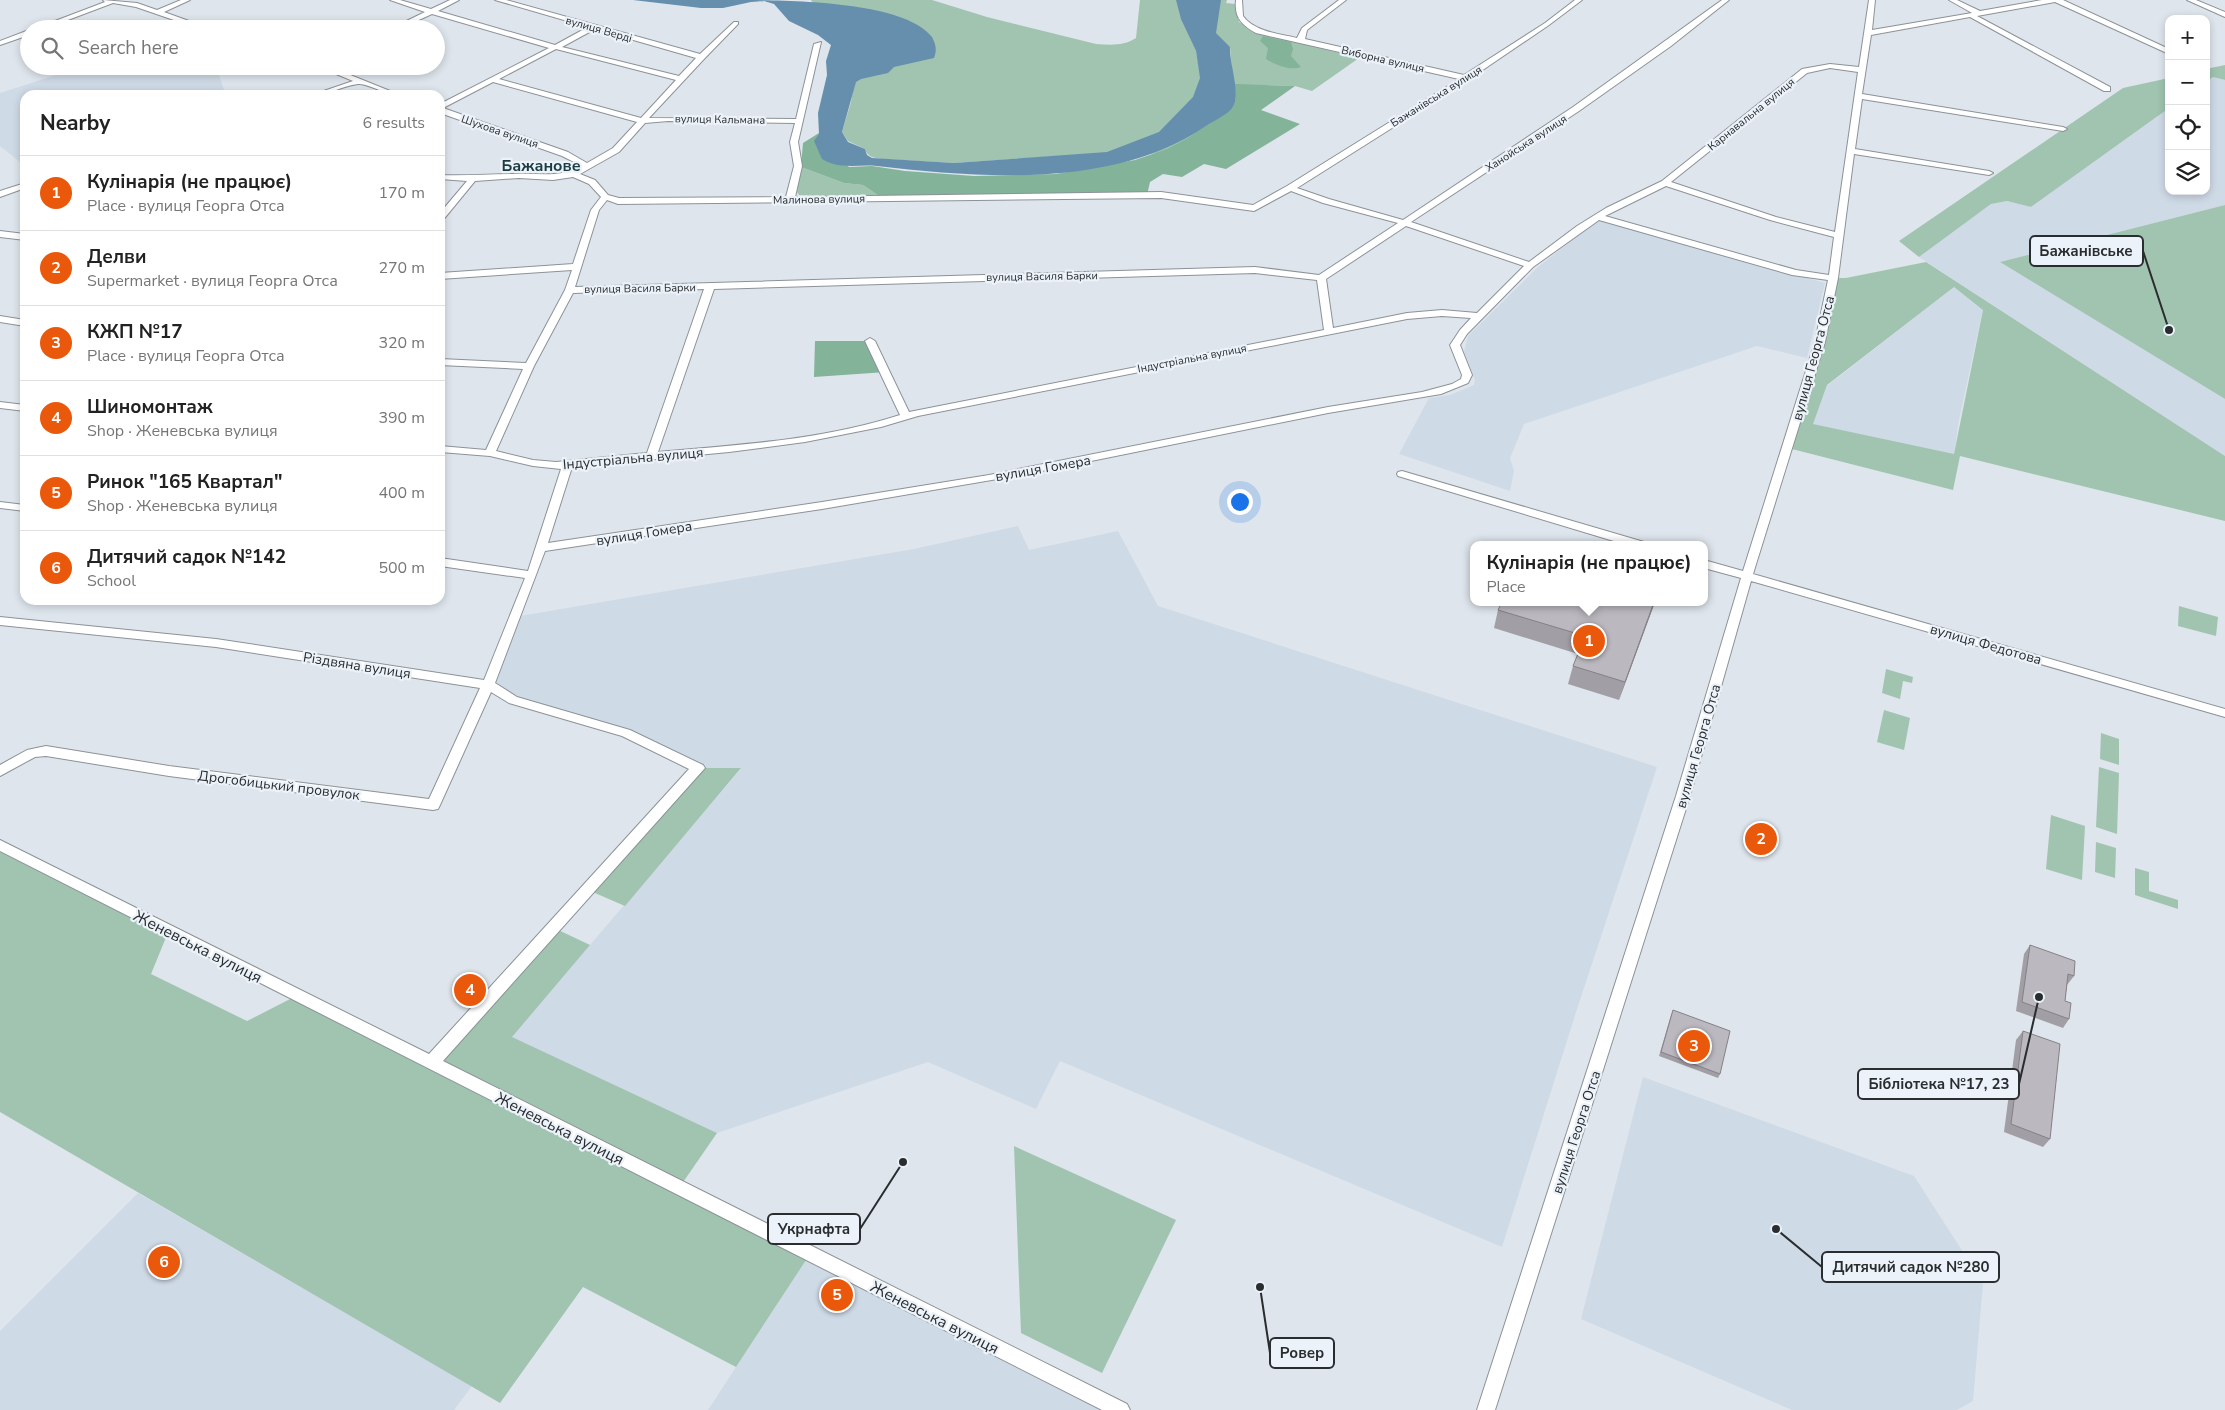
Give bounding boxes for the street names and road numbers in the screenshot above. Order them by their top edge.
street label: вулиця Верді [564,13,634,46]
street label: Виборна вулиця [1340,43,1426,76]
street label: Бажанівська вулиця [1388,62,1485,131]
street label: Карнавальна вулиця [1705,75,1798,154]
street label: Шухова вулиця [459,111,541,152]
street label: вулиця Кальмана [675,111,765,128]
street label: Ханойська вулиця [1483,111,1570,175]
street label: Малинова вулиця [773,191,865,208]
street label: вулиця Василя Барки [986,268,1098,285]
street label: вулиця Василя Барки [584,280,696,297]
street label: вулиця Георга Отса [1788,294,1839,423]
street label: Індустріальна вулиця [1136,341,1248,376]
street label: Індустріальна вулиця [562,443,704,474]
street label: вулиця Гомера [994,451,1092,486]
street label: вулиця Гомера [595,517,693,550]
street label: вулиця Федотова [1928,619,2044,669]
street label: Різдвяна вулиця [302,648,412,683]
street label: вулиця Георга Отса [1672,682,1725,810]
street label: Дрогобицький провулок [197,766,361,805]
street label: Женевська вулиця [129,905,266,989]
street label: вулиця Георга Отса [1548,1068,1605,1196]
street label: Женевська вулиця [491,1087,628,1171]
street label: Женевська вулиця [866,1276,1003,1360]

